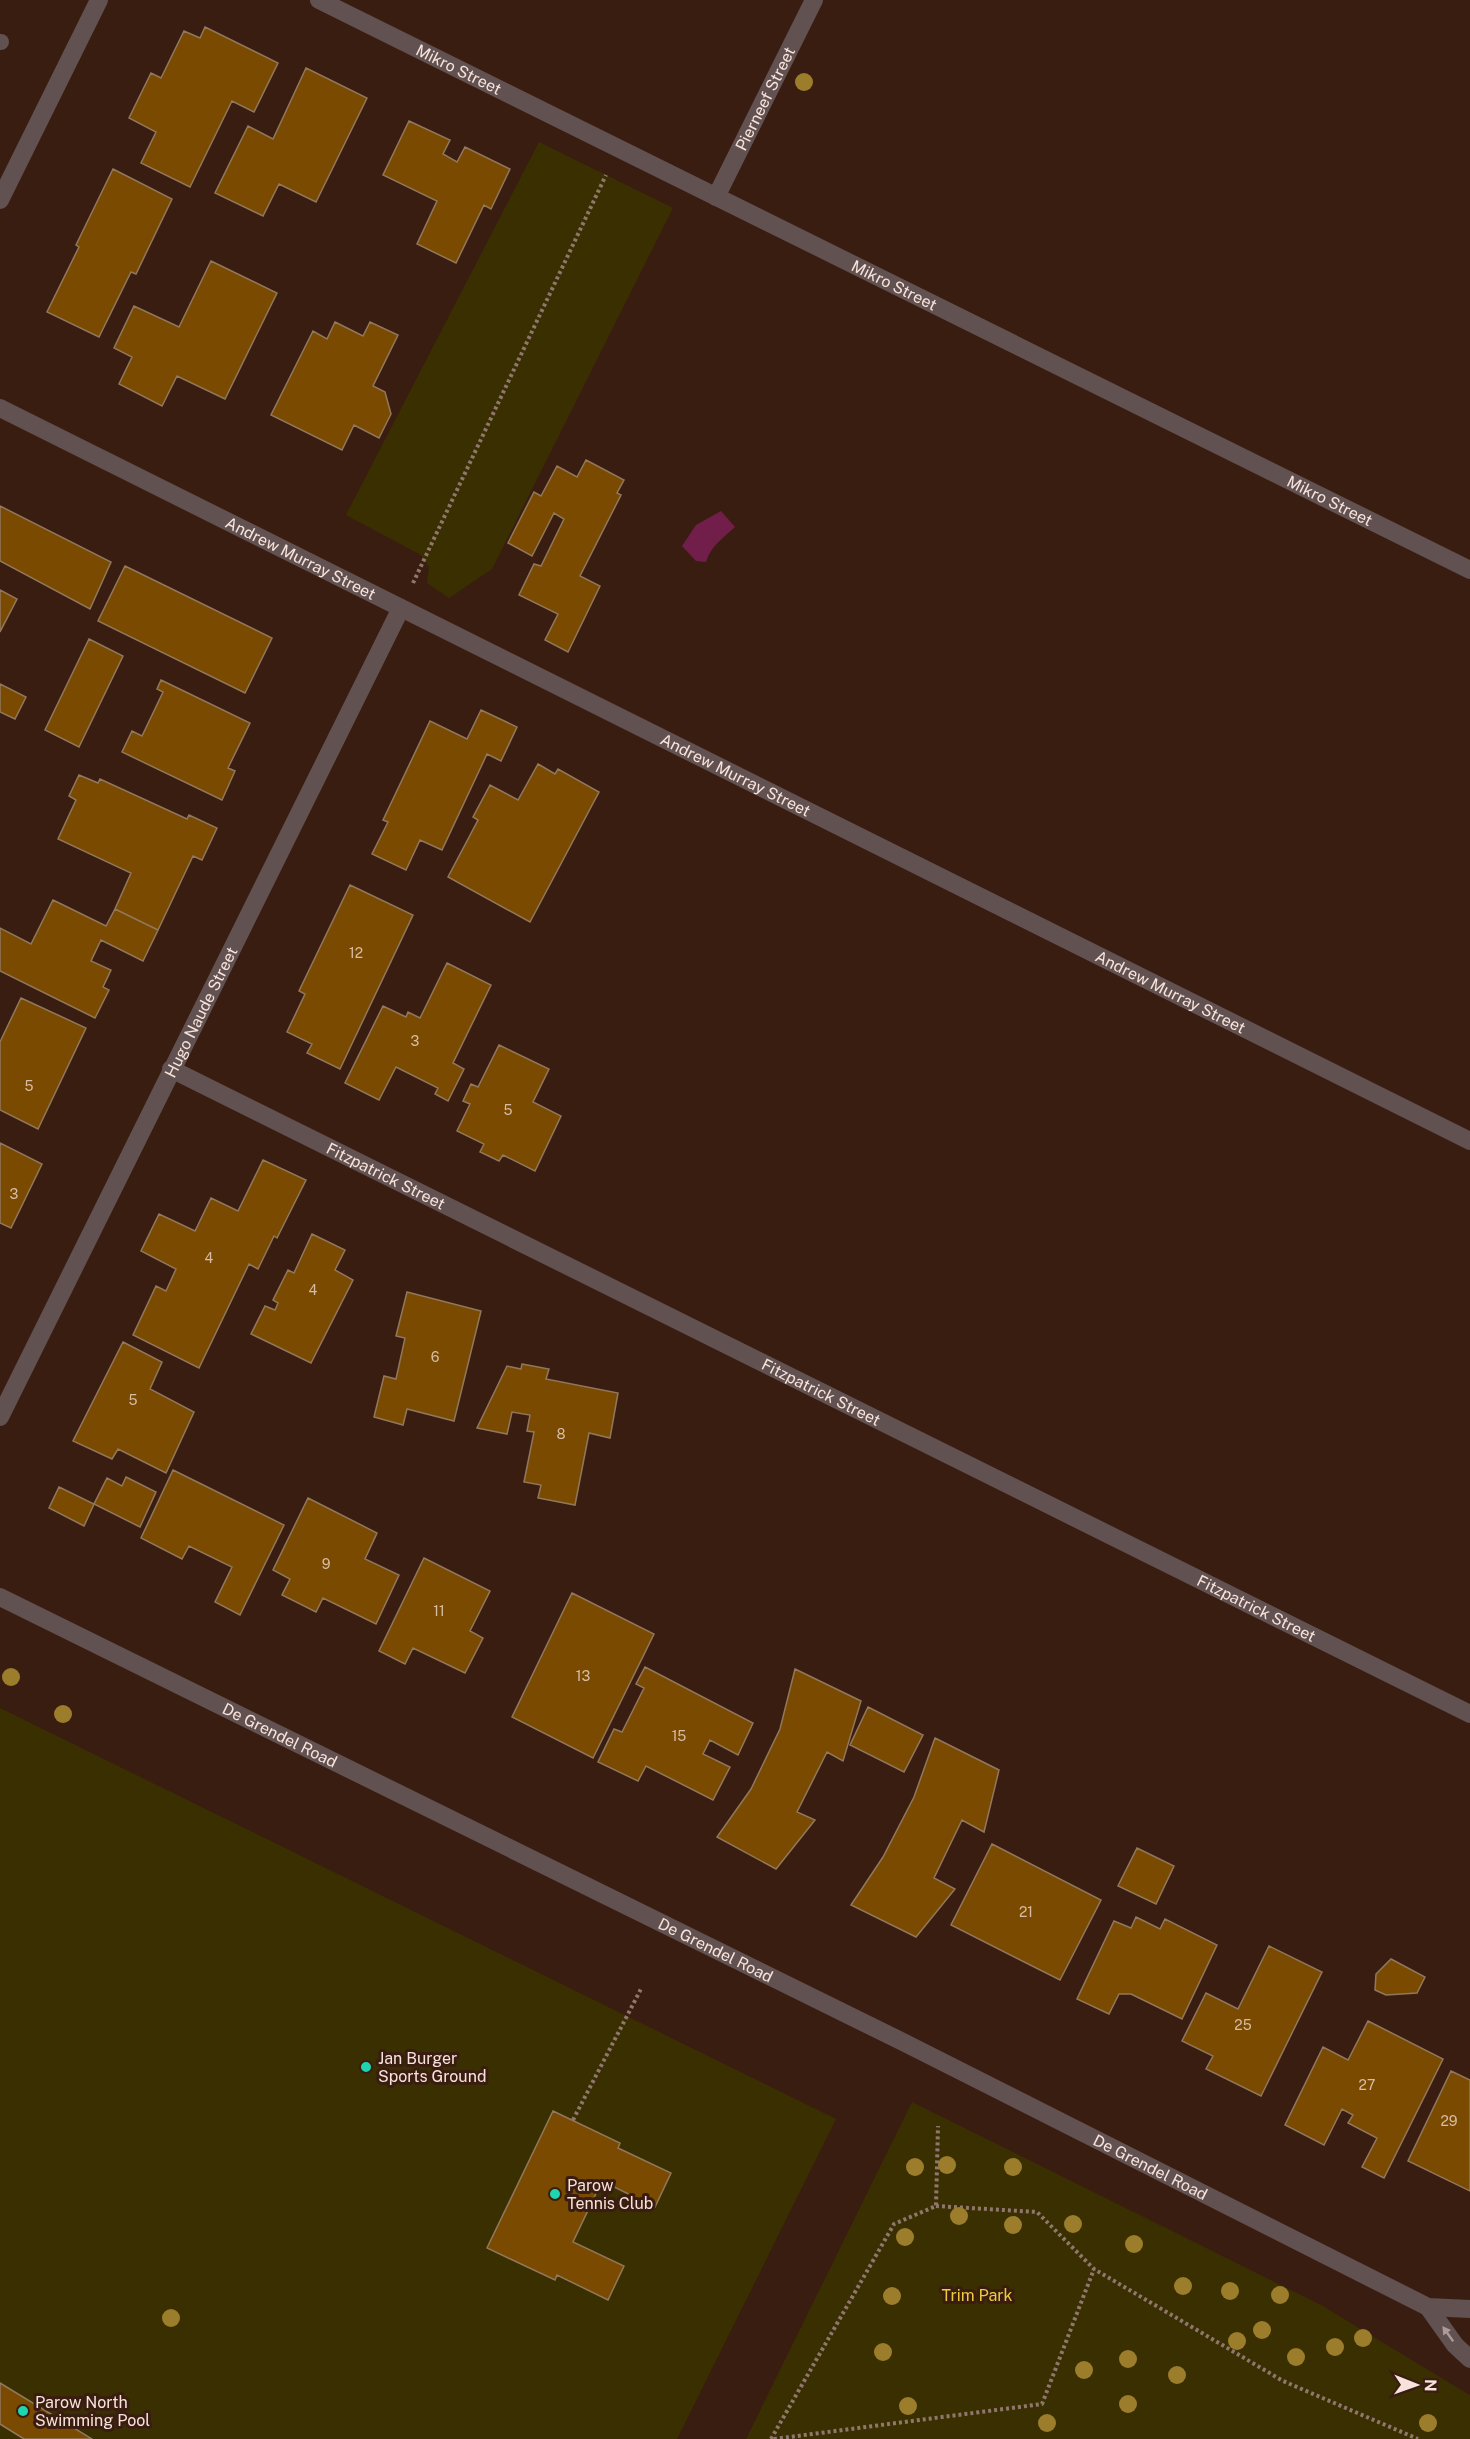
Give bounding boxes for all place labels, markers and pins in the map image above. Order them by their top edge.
place label: Jan Burger Sports Ground [378,2049,487,2086]
marker: Jan Burger Sports Ground [359,2060,373,2074]
place label: Parow Tennis Club [567,2176,653,2213]
marker: Parow Tennis Club [548,2187,562,2201]
place label: Parow North Swimming Pool [35,2393,150,2430]
marker: Parow North Swimming Pool [16,2404,30,2418]

